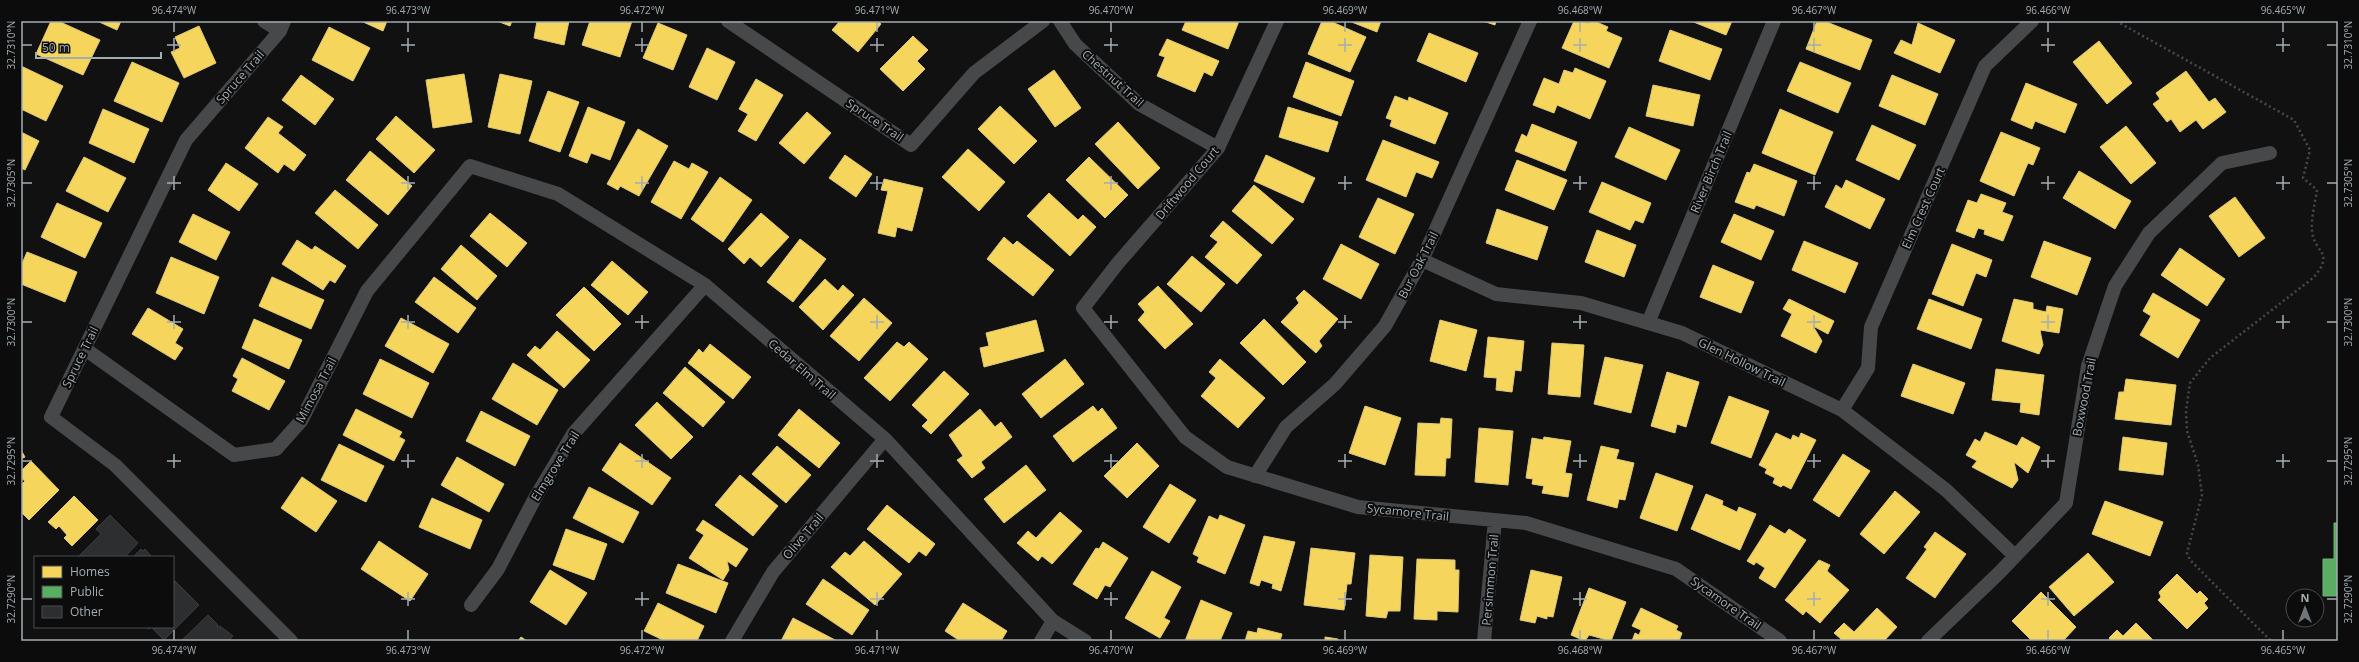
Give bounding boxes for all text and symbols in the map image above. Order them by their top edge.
text: 96.474°W [152,3,197,17]
text: 96.473°W [386,3,431,17]
text: 96.472°W [620,3,665,17]
text: 96.471°W [855,3,900,17]
text: 96.470°W [1089,3,1134,17]
text: 96.469°W [1323,3,1368,17]
text: 96.468°W [1558,3,1603,17]
text: 96.467°W [1792,3,1837,17]
text: 96.466°W [2026,3,2071,17]
text: 96.465°W [2261,3,2306,17]
text: 32.7310°N [4,21,18,69]
text: 32.7310°N [2341,21,2355,69]
scale bar [36,34,161,60]
text: 50 m [42,39,70,56]
street label: Chestnut Trail [1078,46,1148,110]
street label: Spruce Trail [212,47,268,107]
street label: Spruce Trail [843,94,907,146]
street label: River Birch Trail [1686,128,1736,216]
street label: Driftwood Court [1151,143,1223,223]
text: 32.7305°N [4,159,18,207]
text: 32.7305°N [2341,159,2355,207]
street label: Elm Crest Court [1897,165,1949,251]
street label: Bur Oak Trail [1394,229,1442,301]
text: 32.7300°N [4,298,18,346]
text: 32.7300°N [2341,298,2355,346]
street label: Spruce Trail [58,324,102,390]
street label: Glen Hollow Trail [1696,334,1788,390]
street label: Cedar Elm Trail [765,335,839,403]
street label: Mimosa Trail [292,354,340,426]
street label: Boxwood Trail [2068,356,2100,438]
street label: Elmgrove Trail [527,428,583,504]
text: 32.7295°N [4,437,18,485]
text: 32.7295°N [2341,437,2355,485]
street label: Sycamore Trail [1366,499,1450,525]
street label: Olive Trail [779,509,827,563]
street label: Persimmon Trail [1478,534,1502,626]
legend [34,556,174,628]
text: Homes [70,563,110,580]
street label: Sycamore Trail [1687,572,1765,634]
text: 32.7290°N [4,575,18,623]
text: 32.7290°N [2341,575,2355,623]
text: Public [70,583,104,600]
north arrow [2285,588,2325,628]
text: N [2301,590,2309,605]
text: Other [70,603,103,620]
text: 96.474°W [152,643,197,657]
text: 96.473°W [386,643,431,657]
text: 96.472°W [620,643,665,657]
text: 96.471°W [855,643,900,657]
text: 96.470°W [1089,643,1134,657]
text: 96.469°W [1323,643,1368,657]
text: 96.468°W [1558,643,1603,657]
text: 96.467°W [1792,643,1837,657]
text: 96.466°W [2026,643,2071,657]
text: 96.465°W [2261,643,2306,657]

